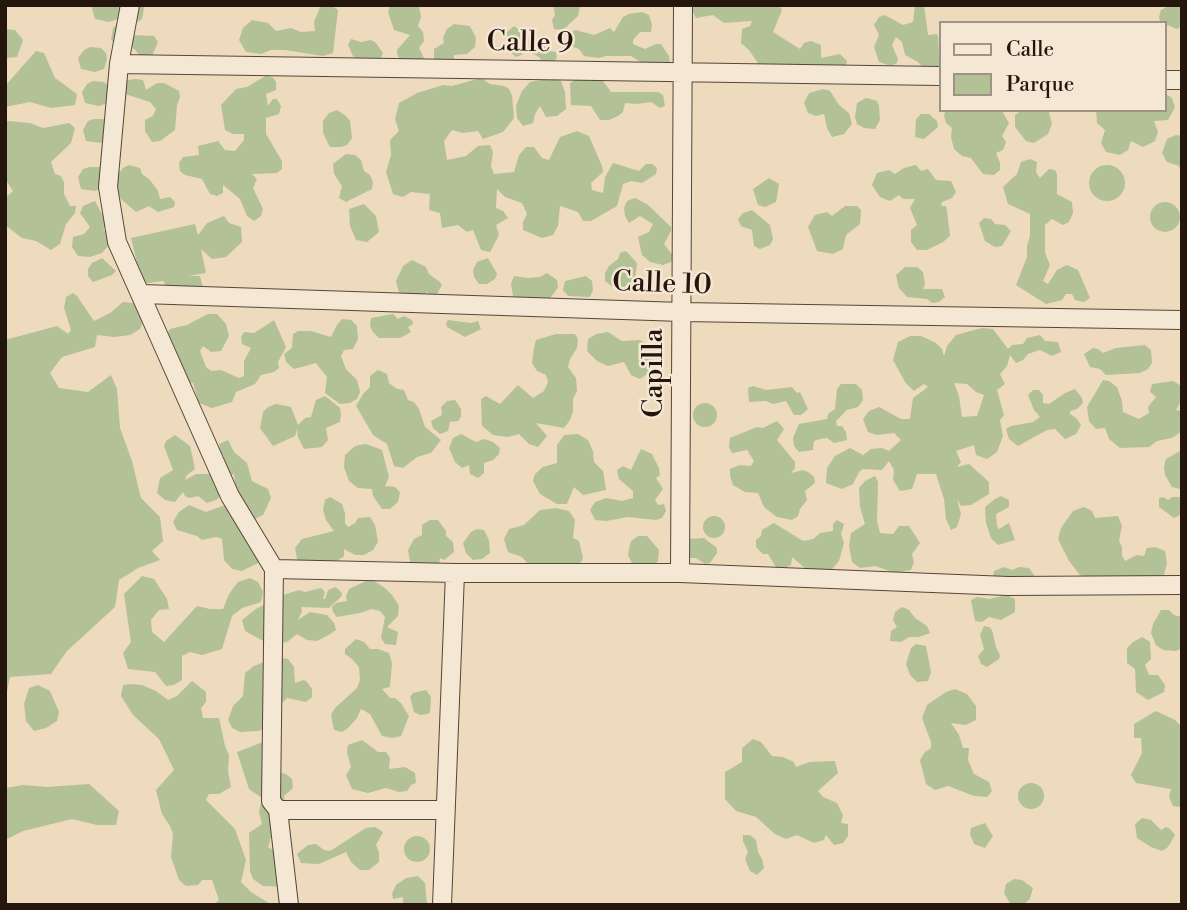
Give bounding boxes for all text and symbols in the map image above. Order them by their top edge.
legend [939,21,1166,112]
street label: Calle 9 [486,26,574,62]
text: Calle [1006,37,1054,63]
text: Parque [1006,72,1074,98]
street label: Calle 10 [612,266,712,304]
street label: Capilla [638,328,672,418]

